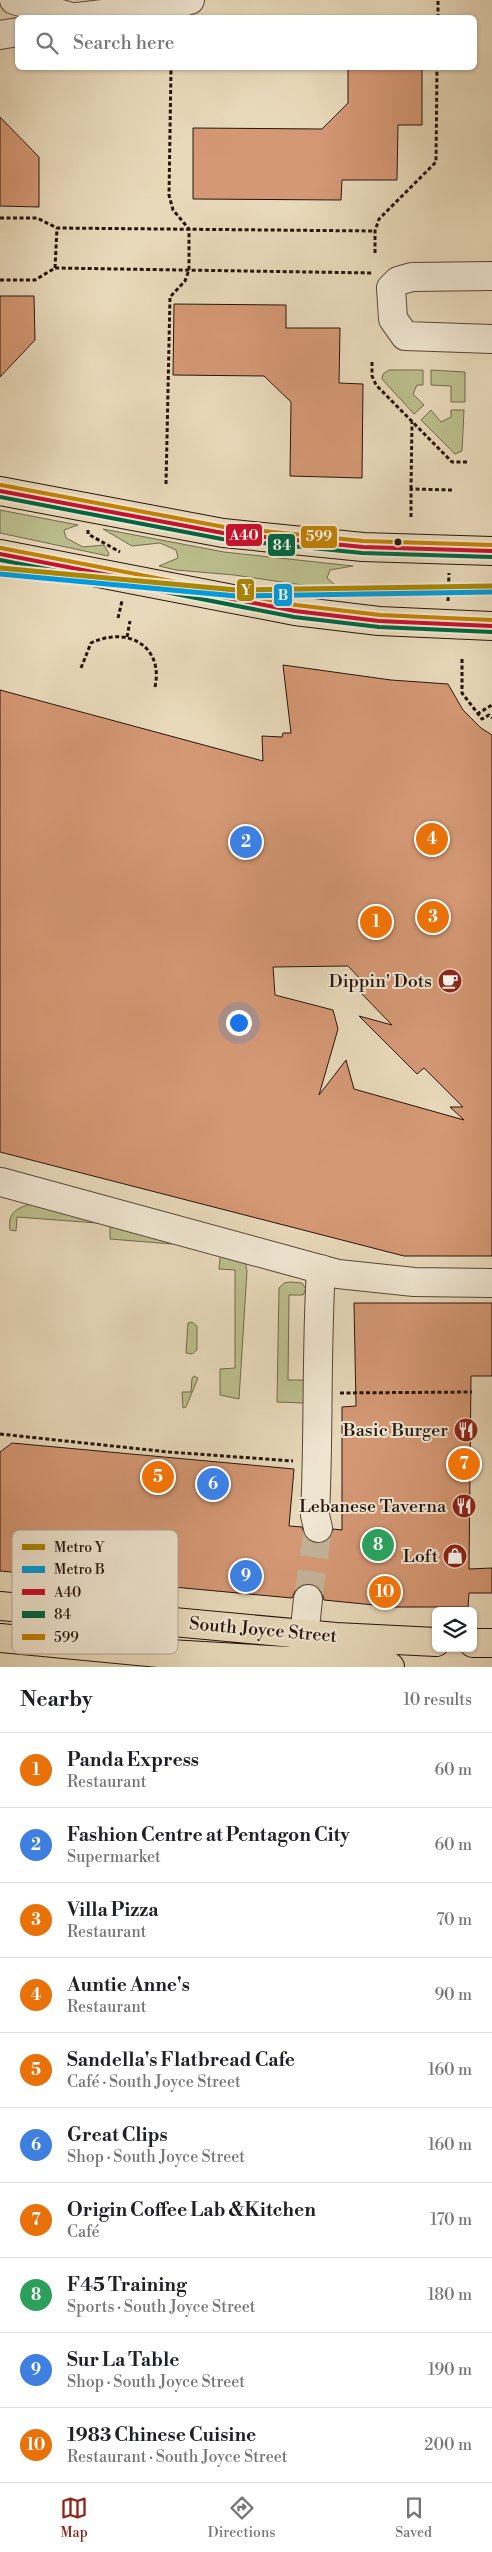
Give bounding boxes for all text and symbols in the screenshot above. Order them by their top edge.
search box [15,15,477,70]
icon: search [33,29,61,57]
text: Search here [73,31,174,55]
line badge: A40 [225,523,263,547]
line badge: 599 [300,525,338,549]
text: A40 [228,527,259,545]
text: 599 [306,528,332,546]
line badge: 84 [267,533,296,557]
text: 84 [273,537,291,555]
unlabelled marker [393,537,403,547]
line badge: Y [236,578,255,602]
text: Y [241,582,252,600]
line badge: B [273,583,293,607]
text: B [278,587,288,605]
pin: 4 [416,820,448,858]
pin: 2 [230,823,262,861]
pin: 3 [417,898,449,936]
pin: 1 [360,903,392,941]
cafe icon: Dippin' Dots [437,968,463,994]
place label: Dippin' Dots [329,970,432,993]
your location [226,1010,252,1036]
restaurant icon: Basic Burger [453,1417,479,1443]
place label: Basic Burger [342,1419,448,1442]
pin: 7 [448,1445,480,1483]
pin: 5 [142,1458,174,1496]
pin: 6 [197,1465,229,1503]
restaurant icon: Lebanese Taverna [451,1493,477,1519]
place label: Lebanese Taverna [299,1495,447,1518]
pin: 8 [362,1526,394,1564]
legend [12,1530,178,1654]
text: Metro Y [54,1539,105,1557]
shop icon: Loft [442,1543,468,1569]
place label: Loft [403,1545,439,1568]
pin: 9 [230,1557,262,1595]
text: Metro B [54,1561,105,1579]
pin: 10 [369,1573,401,1611]
text: A40 [53,1584,81,1602]
text: 84 [54,1606,71,1624]
map controls [432,1607,477,1652]
button: layers [432,1607,477,1652]
street label: South Joyce Street [188,1612,338,1648]
text: 599 [54,1629,79,1647]
text: Nearby [20,1687,93,1713]
text: 10 results [403,1690,472,1710]
text: Panda Express [67,1748,199,1772]
text: 1 [32,1760,40,1780]
text: 60 m [434,1760,472,1780]
text: Restaurant [67,1772,146,1792]
text: Fashion Centre at Pentagon City [67,1823,350,1847]
text: 2 [31,1835,41,1855]
text: 60 m [434,1835,472,1855]
text: Supermarket [67,1847,161,1867]
text: Villa Pizza [67,1898,159,1922]
text: 3 [31,1910,41,1930]
text: 70 m [436,1910,472,1930]
text: Restaurant [67,1922,146,1942]
text: Auntie Anne's [67,1973,190,1997]
text: 4 [31,1985,41,2005]
text: 90 m [434,1985,472,2005]
text: Restaurant [67,1997,146,2017]
text: Sandella's Flatbread Cafe [67,2048,295,2072]
text: 5 [31,2060,41,2080]
text: 160 m [428,2060,472,2080]
text: Café · South Joyce Street [67,2072,241,2092]
text: Great Clips [67,2123,168,2147]
text: 6 [31,2135,41,2155]
text: 160 m [428,2135,472,2155]
text: Shop · South Joyce Street [67,2147,245,2167]
text: Origin Coffee Lab &Kitchen [67,2198,316,2222]
text: 7 [31,2210,41,2230]
text: 170 m [430,2210,472,2230]
text: Café [67,2222,100,2242]
text: F45 Training [67,2273,187,2297]
text: 8 [31,2285,41,2305]
text: 180 m [428,2285,472,2305]
text: Sports · South Joyce Street [67,2297,256,2317]
text: Sur La Table [67,2348,179,2372]
text: 9 [31,2360,41,2380]
text: 190 m [428,2360,472,2380]
text: Shop · South Joyce Street [67,2372,245,2392]
text: 1983 Chinese Cuisine [67,2423,256,2447]
text: 10 [27,2435,45,2455]
text: 200 m [424,2435,472,2455]
text: Restaurant · South Joyce Street [67,2447,287,2467]
tab: Map [60,2494,88,2542]
tab: Directions [208,2494,275,2542]
tab: Saved [395,2494,432,2542]

